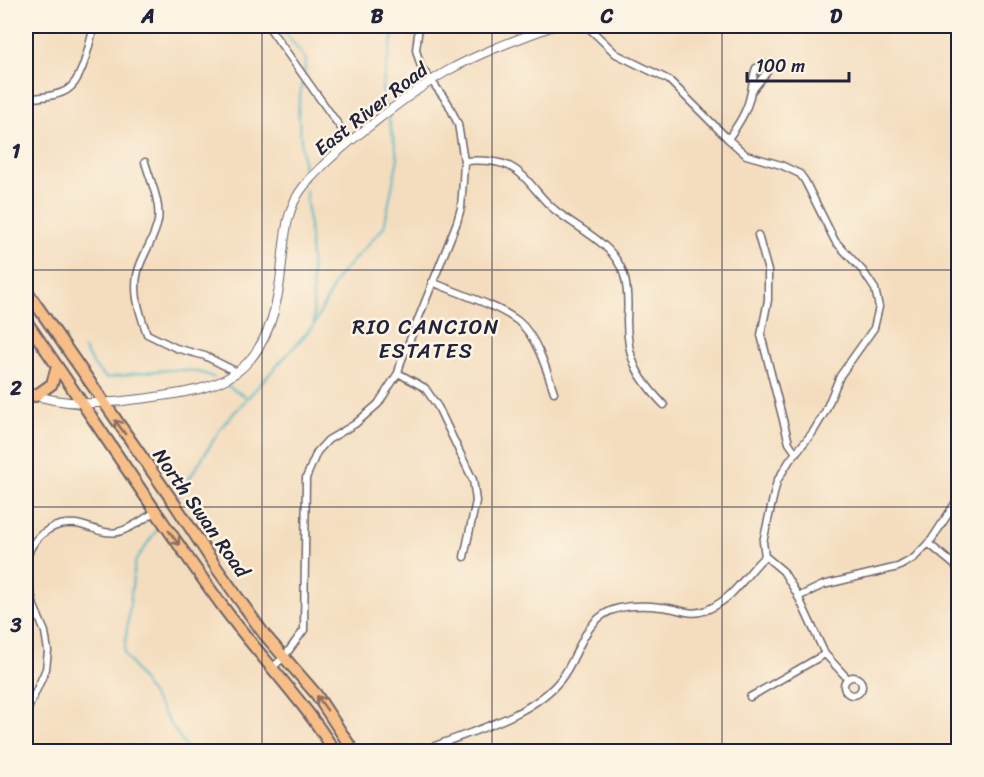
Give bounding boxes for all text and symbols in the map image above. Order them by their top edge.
text: A [140,0,155,34]
text: B [371,0,384,34]
text: C [600,0,614,34]
text: D [830,0,843,34]
scale bar [747,45,849,83]
text: 100 m [756,50,805,82]
street label: East River Road [306,52,437,165]
text: 1 [12,134,21,169]
district label: RIO CANCION ESTATES [352,308,500,370]
text: 2 [9,371,22,406]
one-way arrow [113,420,126,436]
street label: North Swan Road [143,441,260,586]
one-way arrow [168,530,180,546]
text: 3 [10,608,22,643]
one-way arrow [316,695,328,711]

